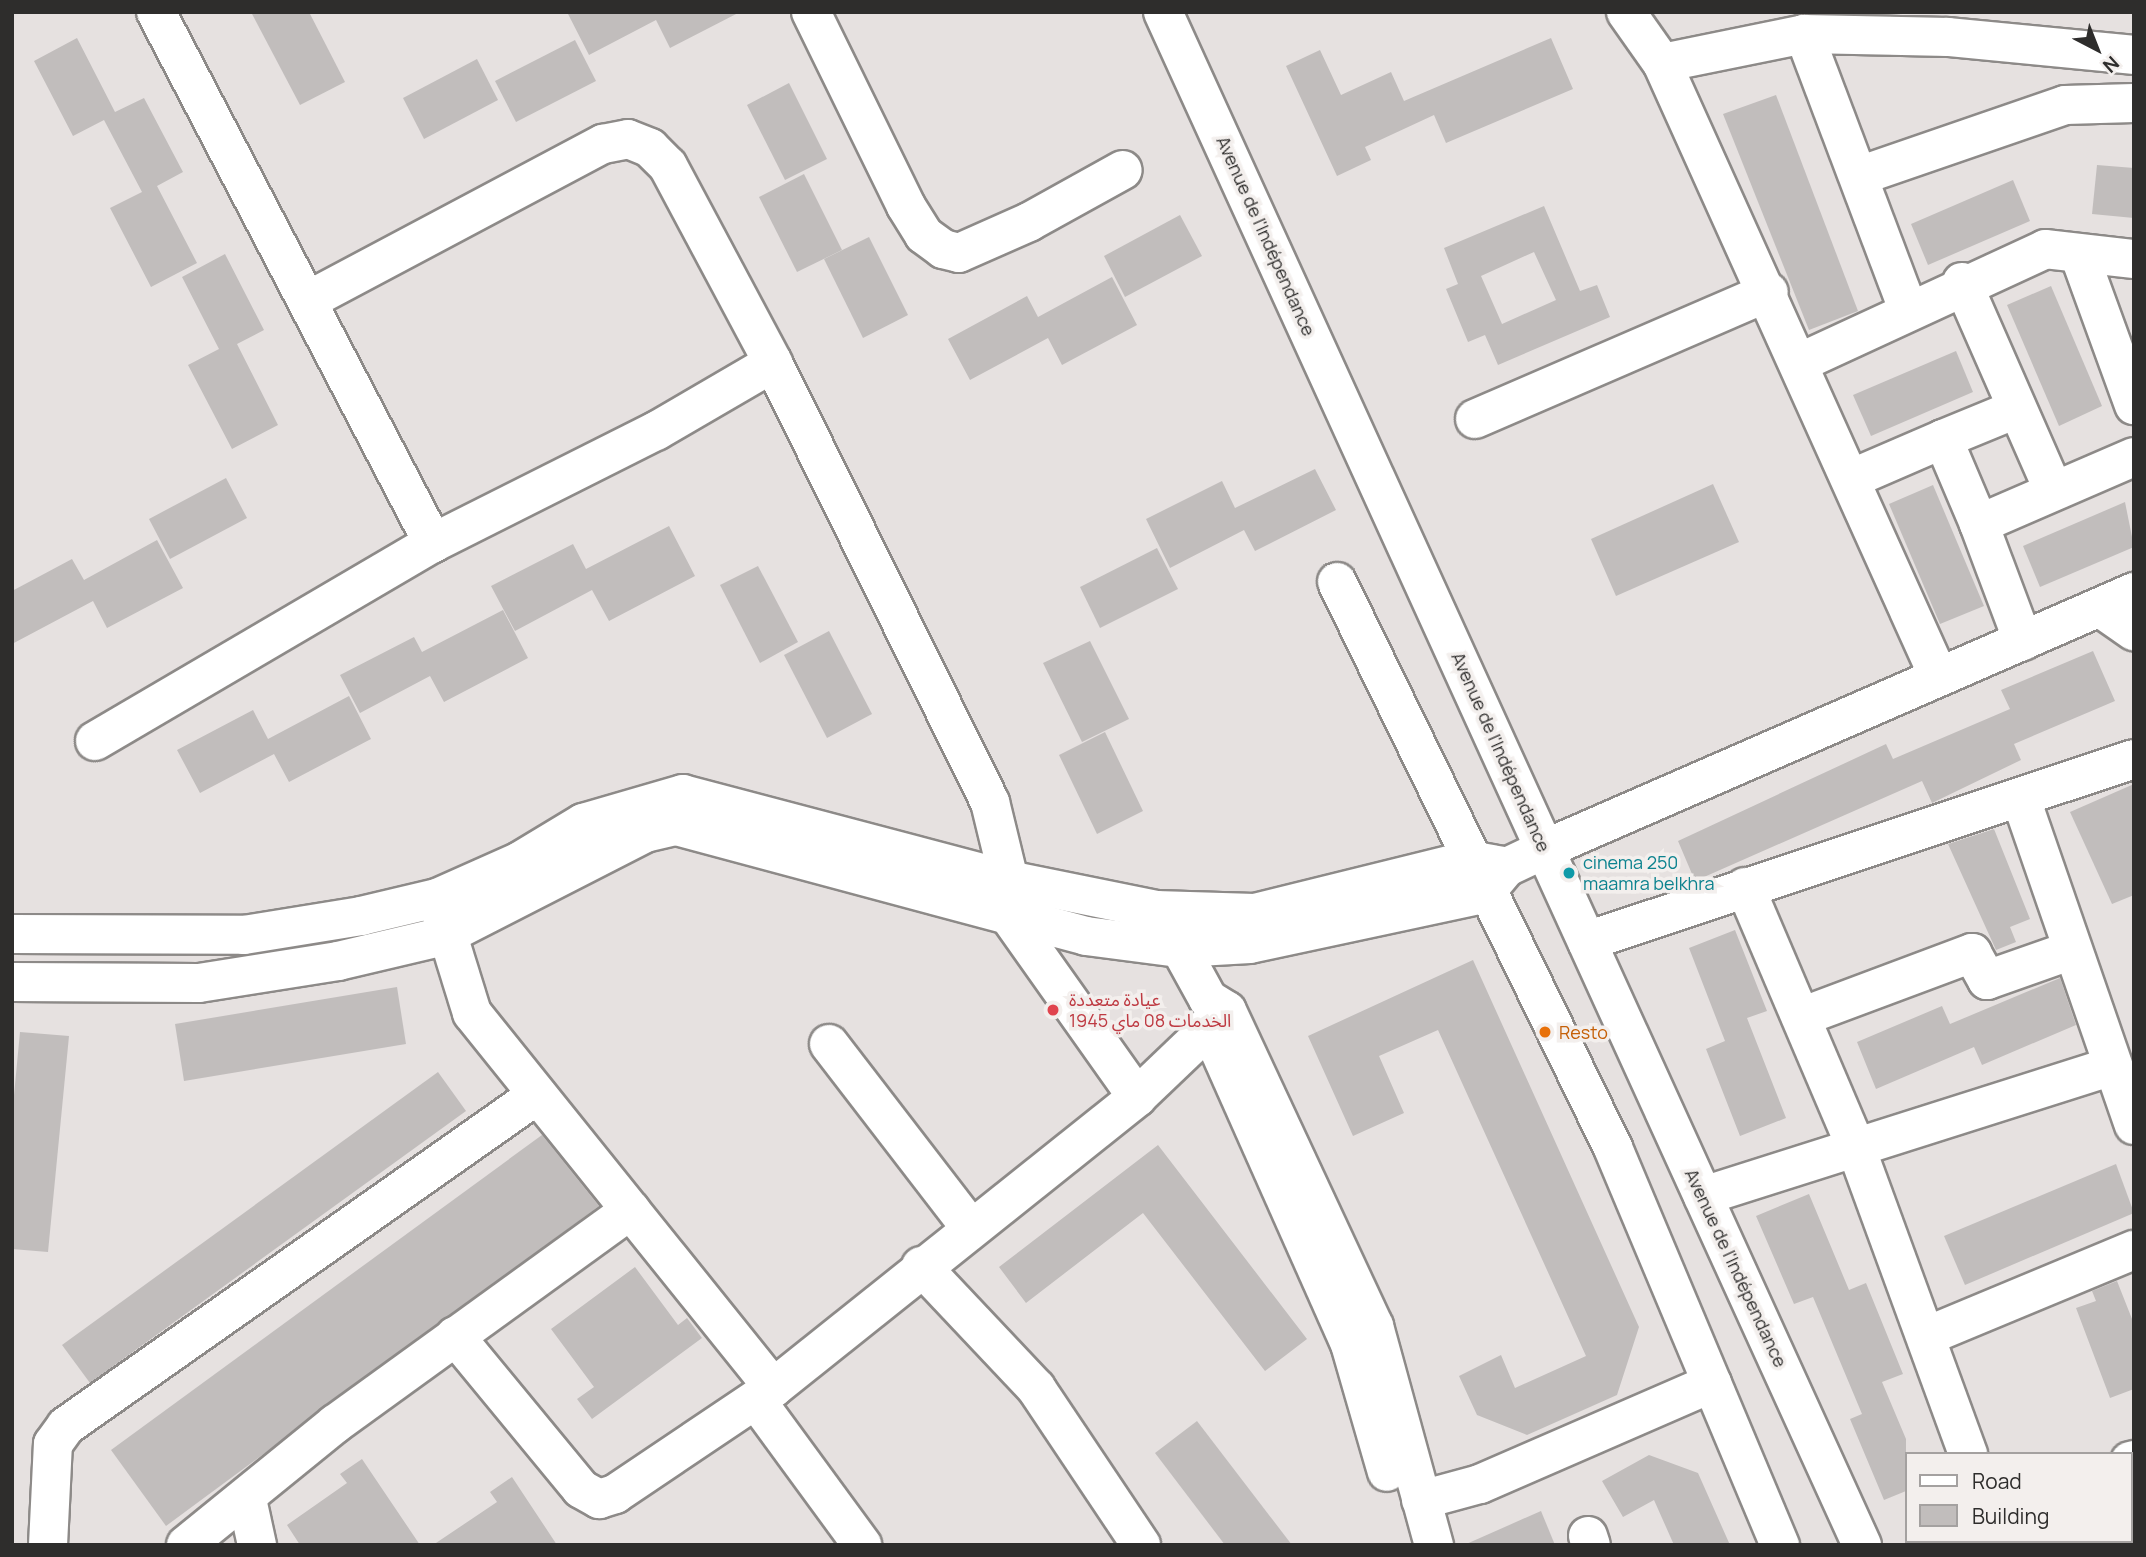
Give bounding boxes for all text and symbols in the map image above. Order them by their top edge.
north arrow [2062,14,2132,84]
text: N [2097,50,2125,79]
street label: Avenue de l'Indépendance [1212,133,1320,339]
street label: Avenue de l'Indépendance [1447,649,1555,855]
place label: cinema 250 maamra belkhra [1583,852,1714,894]
marker: cinema 250 maamra belkhra [1561,865,1577,881]
place label: عيادة متعددة الخدمات 08 ماي 1945 [1069,989,1231,1032]
marker: عيادة متعددة الخدمات 08 ماي 1945 [1043,1000,1063,1020]
place label: Resto [1559,1021,1608,1043]
marker: Resto [1537,1024,1553,1040]
street label: Avenue de l'Indépendance [1681,1165,1791,1371]
legend [1904,1452,2132,1543]
text: Road [1972,1467,2022,1495]
text: Building [1972,1502,2049,1530]

